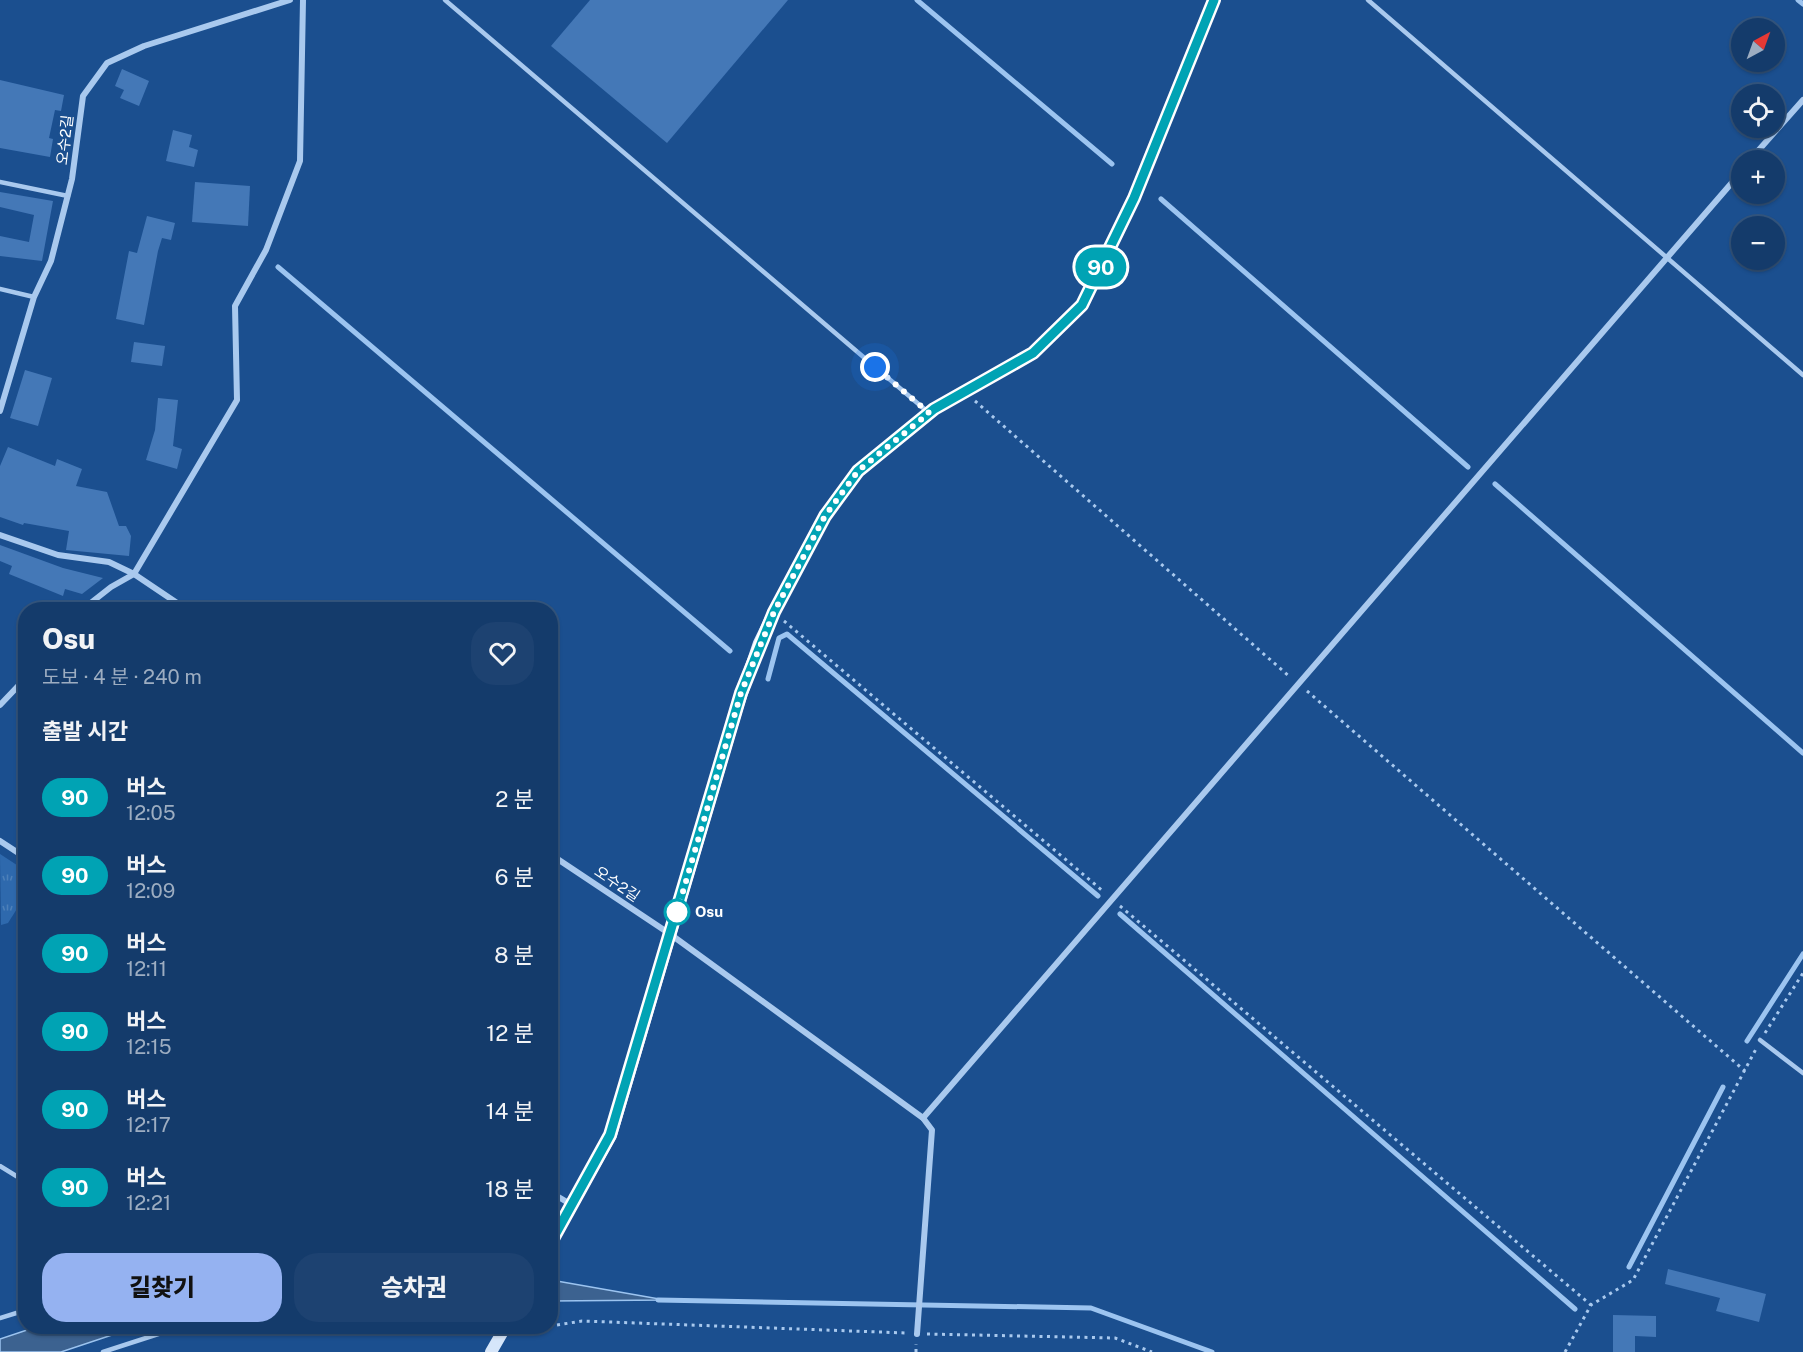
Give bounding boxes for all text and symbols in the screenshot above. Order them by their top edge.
north arrow [1731,18,1785,72]
map controls [1731,18,1785,270]
button: locate [1731,84,1785,138]
street label: 오수2길 [53,114,76,166]
button: + [1731,150,1785,204]
button: − [1731,216,1785,270]
line badge: 90 [1074,248,1128,286]
text: 90 [1087,255,1115,280]
your location [860,352,890,382]
text: Osu [42,622,95,655]
button: heart [471,622,534,685]
text: 도보 · 4 분 · 240 m [42,665,202,689]
text: 출발 시간 [42,718,128,744]
text: 버스 [126,774,166,800]
text: 90 [61,785,89,810]
text: 2 분 [495,786,534,812]
text: 12:05 [126,801,176,825]
text: 버스 [126,852,166,878]
street label: 오수2길 [592,862,643,905]
text: 90 [61,863,89,888]
text: 6 분 [495,864,534,890]
text: 12:09 [126,879,175,903]
marker: Osu [664,899,690,925]
place label: Osu [695,903,723,920]
text: 버스 [126,930,166,956]
text: 90 [61,941,89,966]
text: 8 분 [494,942,534,968]
text: 12:11 [126,957,167,981]
text: 버스 [126,1008,166,1034]
text: 90 [61,1019,89,1044]
text: 12 분 [486,1020,534,1046]
text: 12:15 [126,1035,172,1059]
text: 버스 [126,1086,166,1112]
text: 90 [61,1097,89,1122]
text: 14 분 [486,1098,534,1124]
text: 12:17 [126,1113,171,1137]
text: 버스 [126,1164,166,1190]
text: 90 [61,1175,89,1200]
text: 18 분 [485,1176,534,1202]
text: 12:21 [126,1191,171,1215]
button: 길찾기 [42,1253,282,1322]
button: 승차권 [294,1253,534,1322]

